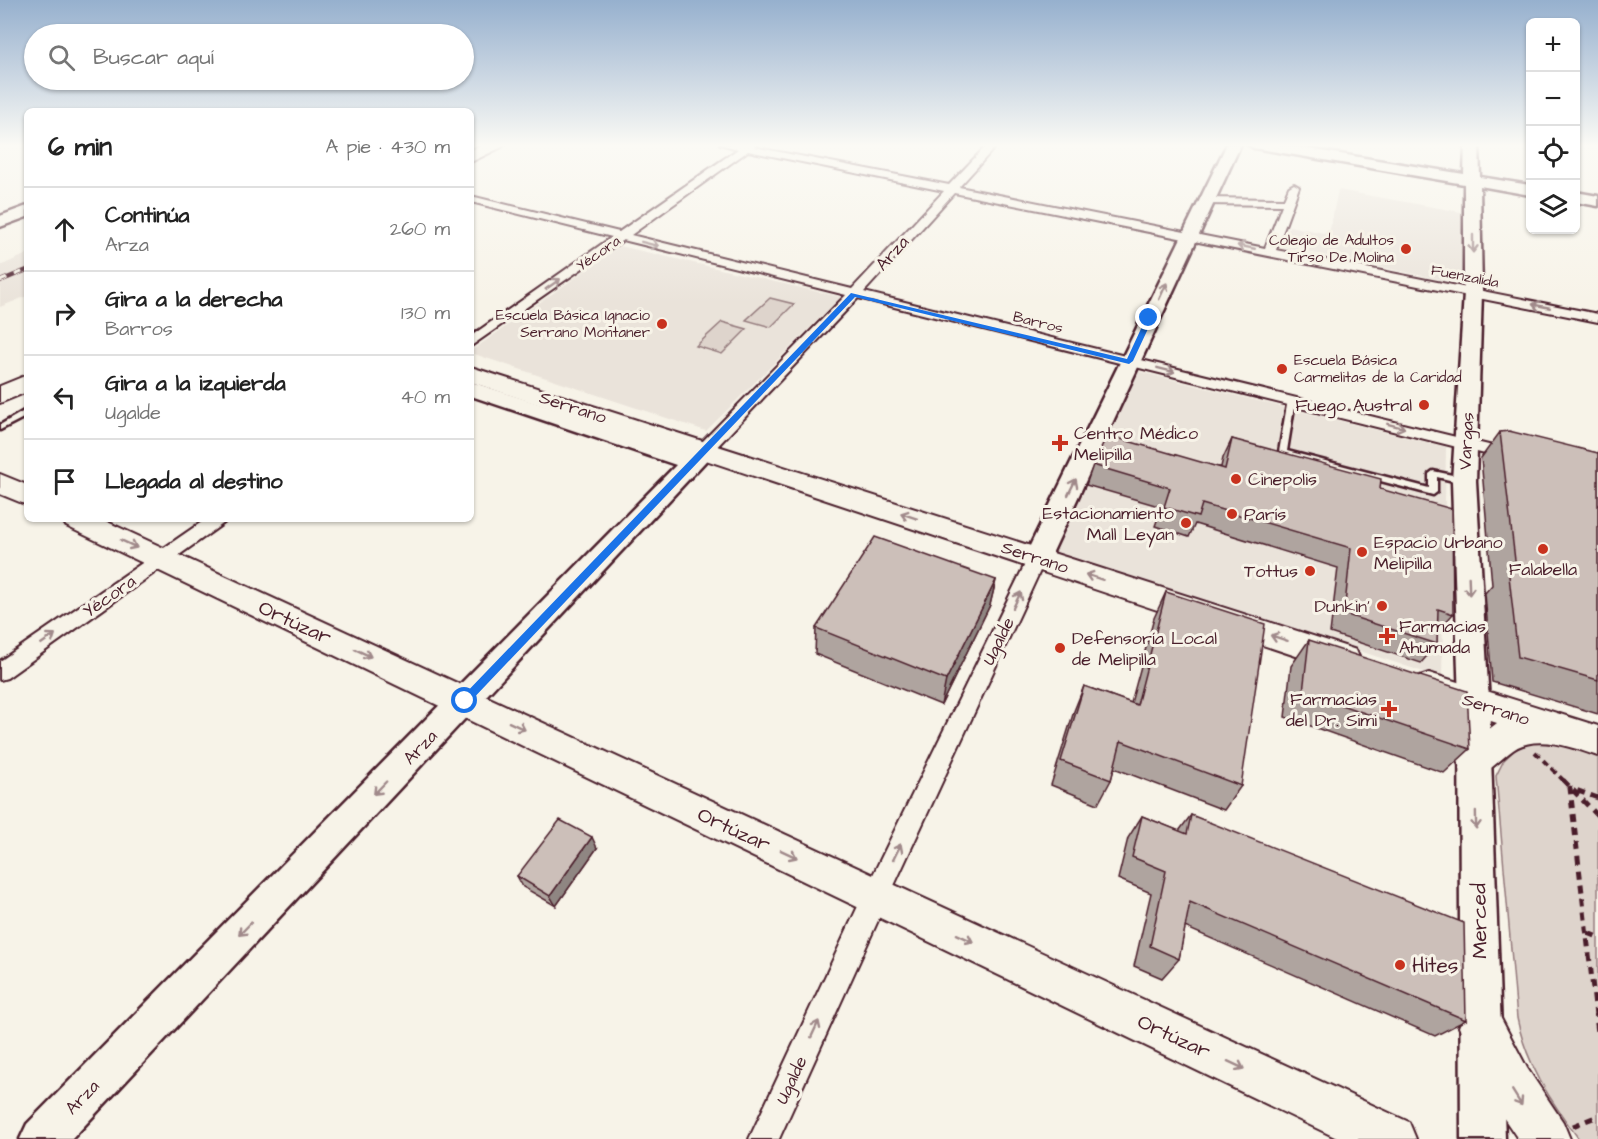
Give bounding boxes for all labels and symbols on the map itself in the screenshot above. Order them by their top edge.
street label: Yécora [572,230,625,276]
street label: Arza [870,230,915,276]
place label: Colegio de Adultos Tirso De Molina [1269,230,1394,268]
one-way arrow [1467,234,1479,254]
one-way arrow [640,238,659,250]
one-way arrow [1237,241,1257,252]
marker: Colegio de Adultos Tirso De Molina [1399,242,1413,256]
street label: Fuenzalida [1429,260,1501,293]
one-way arrow [545,278,561,290]
one-way arrow [1157,282,1169,300]
one-way arrow [1531,300,1551,311]
route end [1135,304,1161,330]
place label: Escuela Básica Ignacio Serrano Montaner [496,305,651,343]
street label: Barros [1011,306,1066,339]
marker: Escuela Básica Ignacio Serrano Montaner [655,317,669,331]
place label: Escuela Básica Carmelitas de la Caridad [1294,350,1462,388]
marker: Escuela Básica Carmelitas de la Caridad [1275,362,1289,376]
one-way arrow [1156,365,1175,377]
street label: Serrano [536,385,610,430]
place label: Fuego Austral [1295,393,1412,419]
marker: Fuego Austral [1417,398,1431,412]
street label: Vargas [1453,411,1481,471]
place label: Centro Médico Melipilla [1074,421,1198,467]
one-way arrow [1386,421,1405,433]
marker: Centro Médico Melipilla [1051,434,1069,452]
place label: Cinepolis [1248,467,1317,492]
marker: Cinepolis [1229,472,1243,486]
one-way arrow [1066,478,1078,496]
place label: Estacionamiento Mall Leyan [1043,501,1174,548]
place label: París [1244,502,1286,527]
marker: París [1225,507,1239,521]
one-way arrow [900,510,919,521]
marker: Estacionamiento Mall Leyan [1179,516,1193,530]
place label: Espacio Urbano Melipilla [1374,530,1503,576]
street label: Serrano [998,535,1072,580]
one-way arrow [120,539,138,551]
marker: Falabella [1536,542,1550,556]
marker: Espacio Urbano Melipilla [1355,545,1369,559]
place label: Falabella [1509,557,1577,582]
place label: Tottus [1244,559,1298,584]
marker: Tottus [1303,564,1317,578]
street label: Yécora [78,569,141,624]
one-way arrow [1085,571,1104,582]
one-way arrow [1463,575,1474,595]
one-way arrow [1012,592,1023,610]
street label: Ortúzar [254,593,336,652]
place label: Dunkin' [1314,594,1370,619]
marker: Dunkin' [1375,599,1389,613]
street label: Ugalde [976,613,1022,670]
place label: Farmacias Ahumada [1399,614,1486,660]
place label: Defensoría Local de Melipilla [1072,626,1217,672]
marker: Farmacias Ahumada [1380,629,1394,643]
one-way arrow [40,632,56,645]
one-way arrow [1270,632,1289,643]
marker: Defensoría Local de Melipilla [1053,641,1067,655]
one-way arrow [353,648,371,660]
route start [451,687,477,713]
place label: Farmacias del Dr. Simi [1286,687,1377,733]
street label: Serrano [1459,687,1533,732]
marker: Farmacias del Dr. Simi [1382,702,1396,716]
one-way arrow [508,721,526,733]
street label: Arza [398,724,443,770]
one-way arrow [373,781,387,796]
street label: Ortúzar [693,800,775,859]
one-way arrow [1471,809,1482,829]
one-way arrow [891,843,903,861]
one-way arrow [779,849,797,861]
street label: Merced [1464,883,1495,959]
one-way arrow [237,921,252,936]
one-way arrow [955,932,973,944]
place label: Hites [1412,951,1458,980]
marker: Hites [1393,958,1407,972]
street label: Ortúzar [1133,1007,1215,1066]
one-way arrow [809,1020,821,1038]
street label: Ugalde [769,1052,814,1109]
one-way arrow [1227,1060,1245,1072]
street label: Arza [60,1074,105,1120]
one-way arrow [1512,1089,1524,1106]

